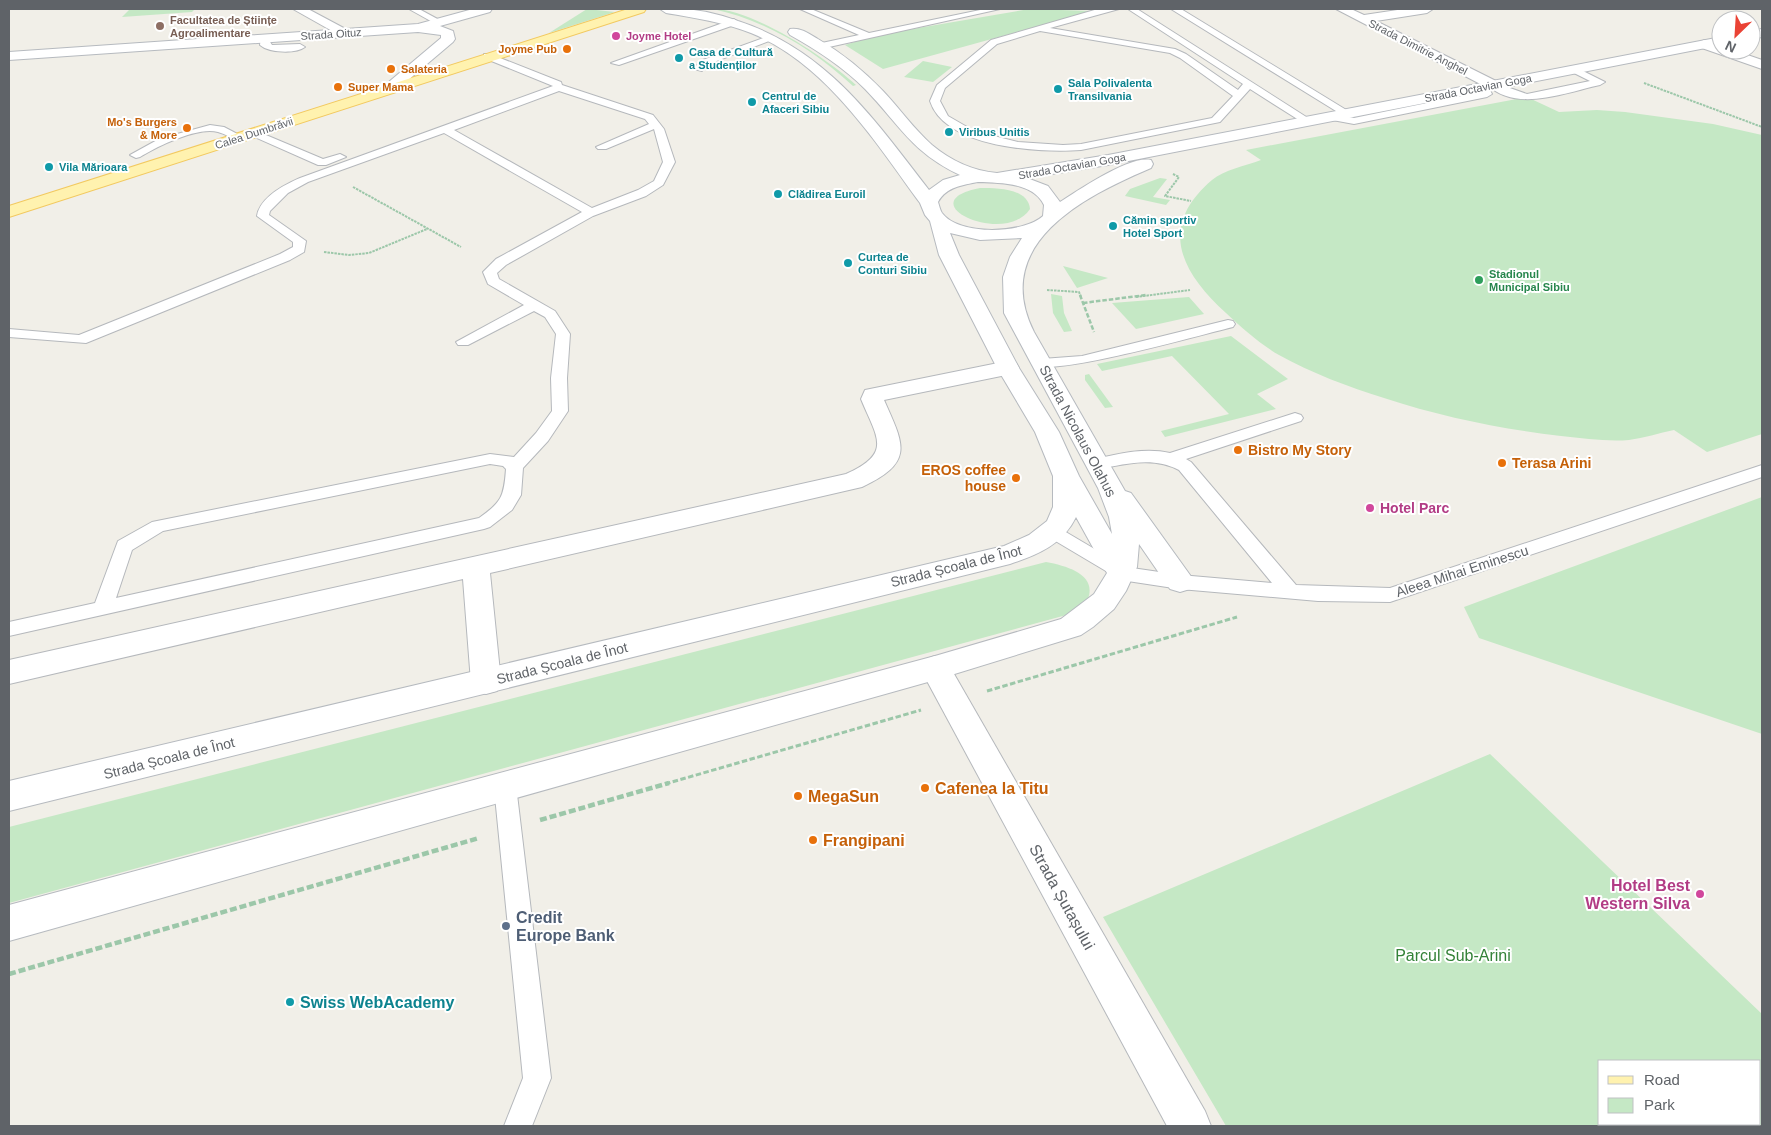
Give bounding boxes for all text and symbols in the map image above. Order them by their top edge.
north arrow [1711,10,1761,60]
place label: Facultatea de Științe Agroalimentare [170,14,277,39]
street label: Strada Dimitrie Anghel [1367,17,1469,77]
marker: Facultatea de Științe Agroalimentare [154,20,166,32]
street label: Strada Oituz [300,26,362,42]
marker: Joyme Hotel [610,30,622,42]
place label: Joyme Hotel [626,30,691,42]
text: N [1723,37,1738,56]
place label: Joyme Pub [498,43,557,55]
marker: Joyme Pub [561,43,573,55]
place label: Casa de Cultură a Studenților [689,46,774,71]
marker: Casa de Cultură a Studenților [673,52,685,64]
marker: Salateria [385,63,397,75]
place label: Salateria [401,63,448,75]
street label: Strada Octavian Goga [1423,72,1533,104]
place label: Sala Polivalenta Transilvania [1068,77,1153,102]
marker: Super Mama [332,81,344,93]
place label: Super Mama [348,81,414,93]
marker: Sala Polivalenta Transilvania [1052,83,1064,95]
place label: Centrul de Afaceri Sibiu [762,90,829,115]
marker: Centrul de Afaceri Sibiu [746,96,758,108]
street label: Calea Dumbrăvii [213,115,295,151]
place label: Mo's Burgers & More [107,116,177,141]
marker: Mo's Burgers & More [181,122,193,134]
marker: Viribus Unitis [943,126,955,138]
place label: Viribus Unitis [959,126,1030,138]
street label: Strada Octavian Goga [1017,150,1128,181]
marker: Vila Mărioara [43,161,55,173]
place label: Vila Mărioara [59,161,128,173]
marker: Clădirea Euroil [772,188,784,200]
place label: Clădirea Euroil [788,188,866,200]
place label: Cămin sportiv Hotel Sport [1123,214,1197,239]
marker: Cămin sportiv Hotel Sport [1107,220,1119,232]
place label: Curtea de Conturi Sibiu [858,251,927,276]
marker: Curtea de Conturi Sibiu [842,257,854,269]
place label: Stadionul Municipal Sibiu [1489,268,1570,293]
marker: Stadionul Municipal Sibiu [1473,274,1485,286]
street label: Strada Nicolaus Olahus [1036,362,1120,500]
place label: Bistro My Story [1248,442,1352,458]
marker: Bistro My Story [1232,444,1244,456]
place label: Terasa Arini [1512,455,1591,471]
marker: Terasa Arini [1496,457,1508,469]
place label: EROS coffee house [921,462,1006,494]
marker: EROS coffee house [1010,472,1022,484]
place label: Hotel Parc [1380,500,1449,516]
marker: Hotel Parc [1364,502,1376,514]
street label: Strada Școala de Înot [889,542,1023,590]
street label: Aleea Mihai Eminescu [1394,542,1530,600]
street label: Strada Școala de Înot [495,639,629,687]
street label: Strada Școala de Înot [102,734,236,782]
place label: Cafenea la Titu [935,780,1049,797]
marker: Cafenea la Titu [919,782,931,794]
place label: MegaSun [808,788,879,805]
marker: MegaSun [792,790,804,802]
place label: Frangipani [823,832,905,849]
marker: Frangipani [807,834,819,846]
street label: Strada Șutașului [1026,842,1098,952]
place label: Hotel Best Western Silva [1585,877,1691,912]
marker: Hotel Best Western Silva [1694,888,1706,900]
place label: Credit Europe Bank [516,909,615,944]
marker: Credit Europe Bank [500,920,512,932]
park label: Parcul Sub-Arini [1395,947,1511,964]
place label: Swiss WebAcademy [300,994,455,1011]
marker: Swiss WebAcademy [284,996,296,1008]
legend [1598,1060,1761,1125]
text: Road [1644,1071,1680,1088]
text: Park [1644,1096,1675,1113]

